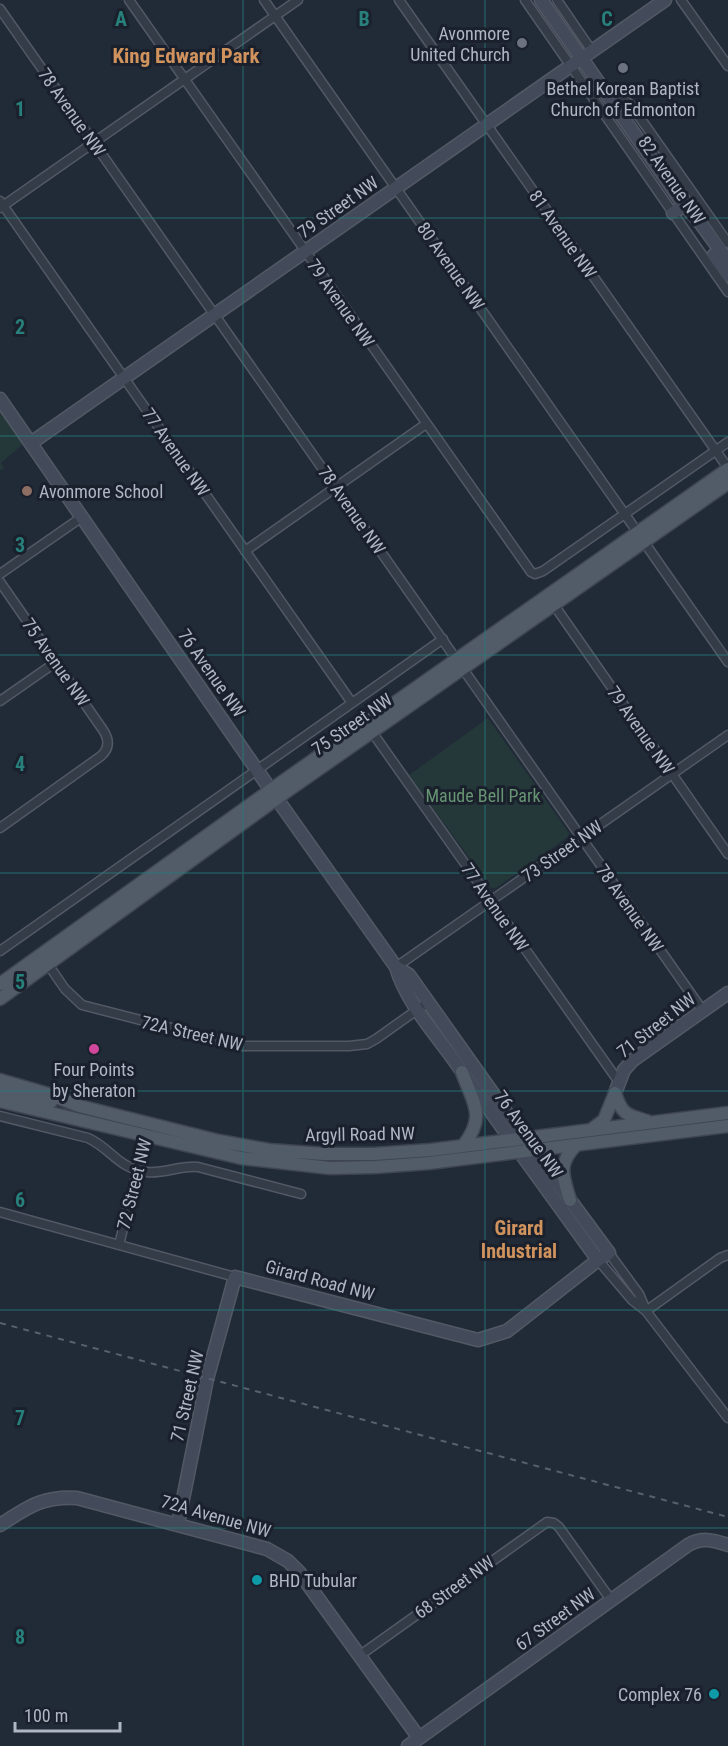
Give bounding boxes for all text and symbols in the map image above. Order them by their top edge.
text: A [115,7,127,31]
text: B [358,7,370,31]
text: C [601,7,613,31]
place label: Avonmore United Church [410,23,510,65]
marker: Avonmore United Church [515,36,529,50]
district label: King Edward Park [112,44,260,68]
marker: Bethel Korean Baptist Church of Edmonton [616,61,630,75]
street label: 78 Avenue NW [34,64,110,160]
place label: Bethel Korean Baptist Church of Edmonton [546,78,700,120]
text: 1 [15,97,25,121]
street label: 82 Avenue NW [634,132,710,228]
street label: 79 Street NW [294,172,382,242]
street label: 81 Avenue NW [525,186,601,282]
street label: 80 Avenue NW [413,218,489,314]
street label: 79 Avenue NW [303,255,379,351]
text: 2 [15,315,25,339]
street label: 77 Avenue NW [138,404,214,500]
street label: 78 Avenue NW [314,462,390,558]
place label: Avonmore School [39,481,163,502]
marker: Avonmore School [20,484,34,498]
text: 3 [15,533,25,557]
street label: 75 Avenue NW [18,614,94,710]
street label: 76 Avenue NW [174,625,250,721]
street label: 79 Avenue NW [603,682,679,778]
street label: 75 Street NW [308,689,396,759]
text: 4 [15,752,25,776]
park label: Maude Bell Park [425,785,541,806]
street label: 73 Street NW [518,816,606,886]
street label: 77 Avenue NW [457,859,533,955]
street label: 78 Avenue NW [592,860,668,956]
text: 5 [15,970,25,994]
street label: 71 Street NW [613,988,699,1062]
street label: 72A Street NW [139,1011,245,1055]
marker: Four Points by Sheraton [87,1042,101,1056]
place label: Four Points by Sheraton [52,1059,136,1101]
street label: 76 Avenue NW [490,1086,568,1182]
street label: Argyll Road NW [305,1123,415,1145]
street label: 72 Street NW [113,1136,156,1232]
text: 6 [15,1188,25,1212]
district label: Girard Industrial [481,1216,557,1263]
street label: Girard Road NW [263,1255,377,1305]
street label: 71 Street NW [166,1348,208,1444]
text: 7 [15,1406,25,1430]
street label: 72A Avenue NW [159,1490,274,1542]
street label: 68 Street NW [410,1551,498,1623]
place label: BHD Tubular [269,1570,358,1591]
marker: BHD Tubular [250,1573,264,1587]
street label: 67 Street NW [511,1583,599,1655]
text: 8 [15,1625,25,1649]
place label: Complex 76 [618,1684,702,1705]
marker: Complex 76 [707,1687,721,1701]
scale bar [15,1695,120,1733]
text: 100 m [24,1705,68,1726]

